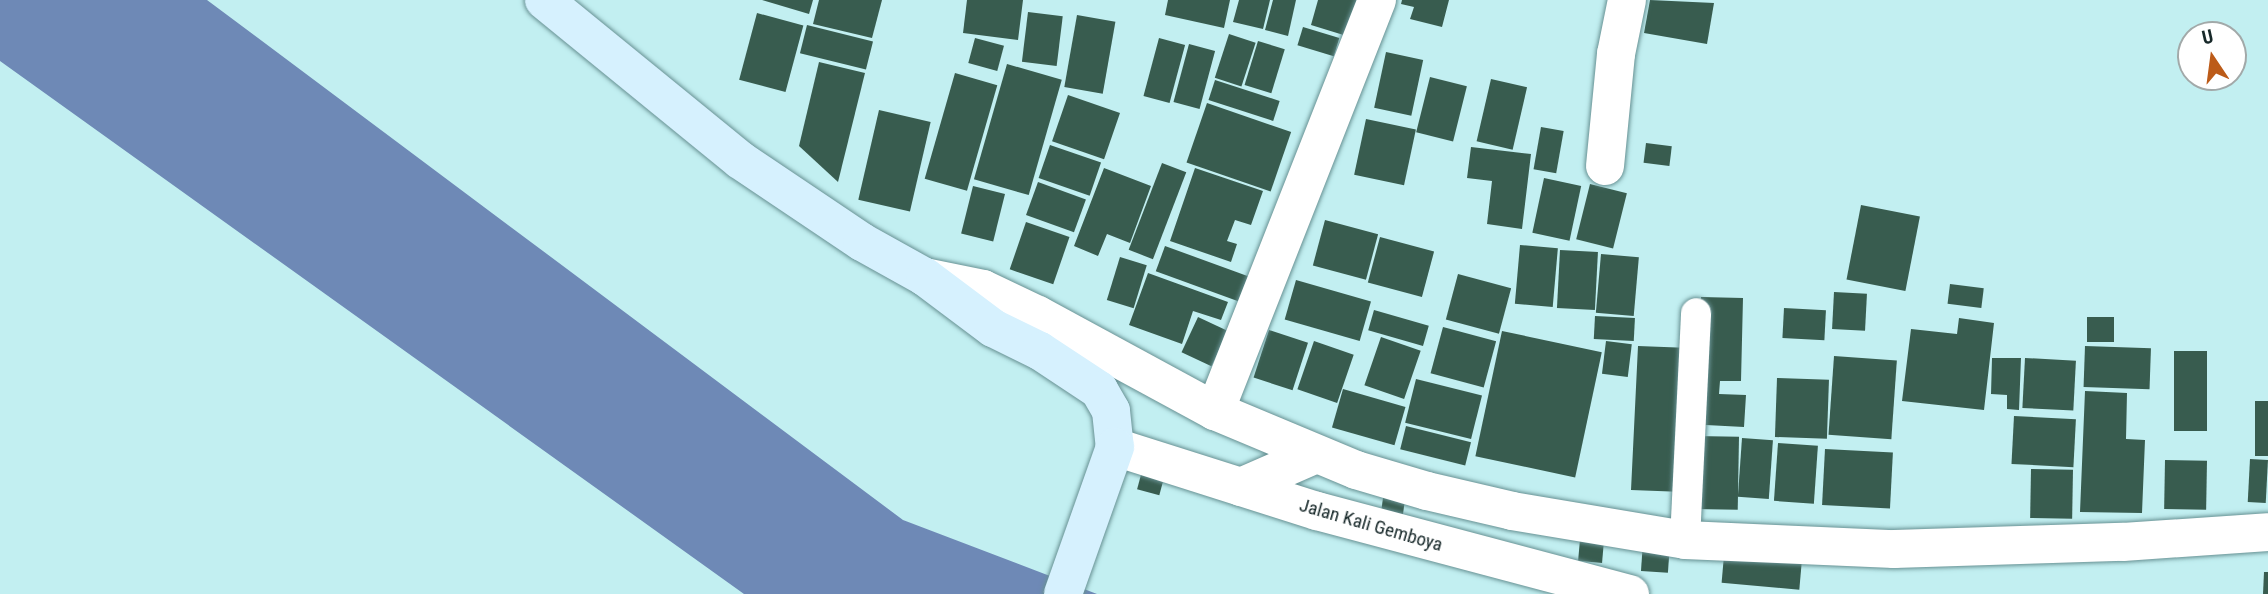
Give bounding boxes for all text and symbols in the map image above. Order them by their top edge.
north arrow [2177,21,2247,91]
text: U [2200,25,2215,49]
street label: Jalan Kali Gemboya [1297,494,1445,556]

